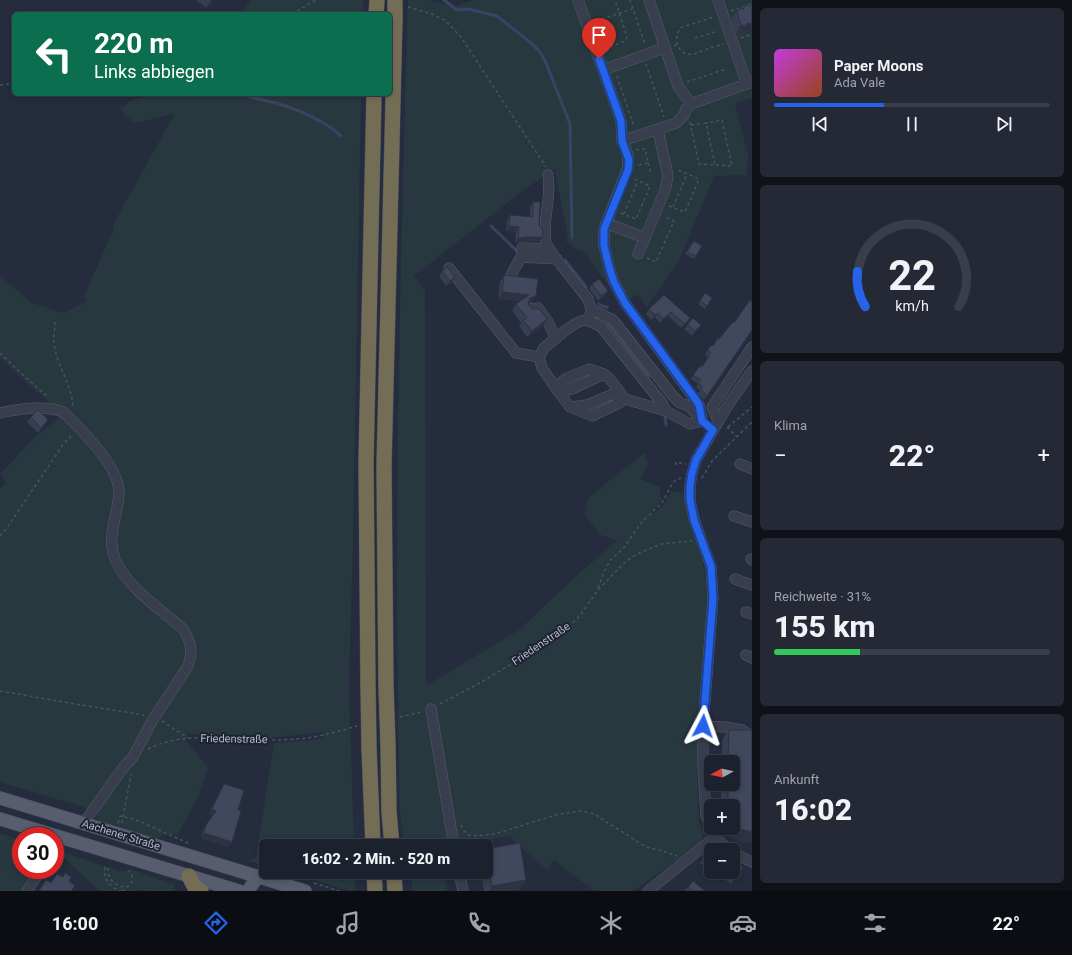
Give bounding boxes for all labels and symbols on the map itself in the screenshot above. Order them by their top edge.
pin [582,18,616,59]
street label: Friedenstraße [509,620,573,668]
position arrow [682,705,724,747]
street label: Friedenstraße [200,732,268,746]
north arrow [704,755,740,791]
street label: Aachener Straße [80,817,162,853]
speed limit sign: 30 [12,827,64,879]

